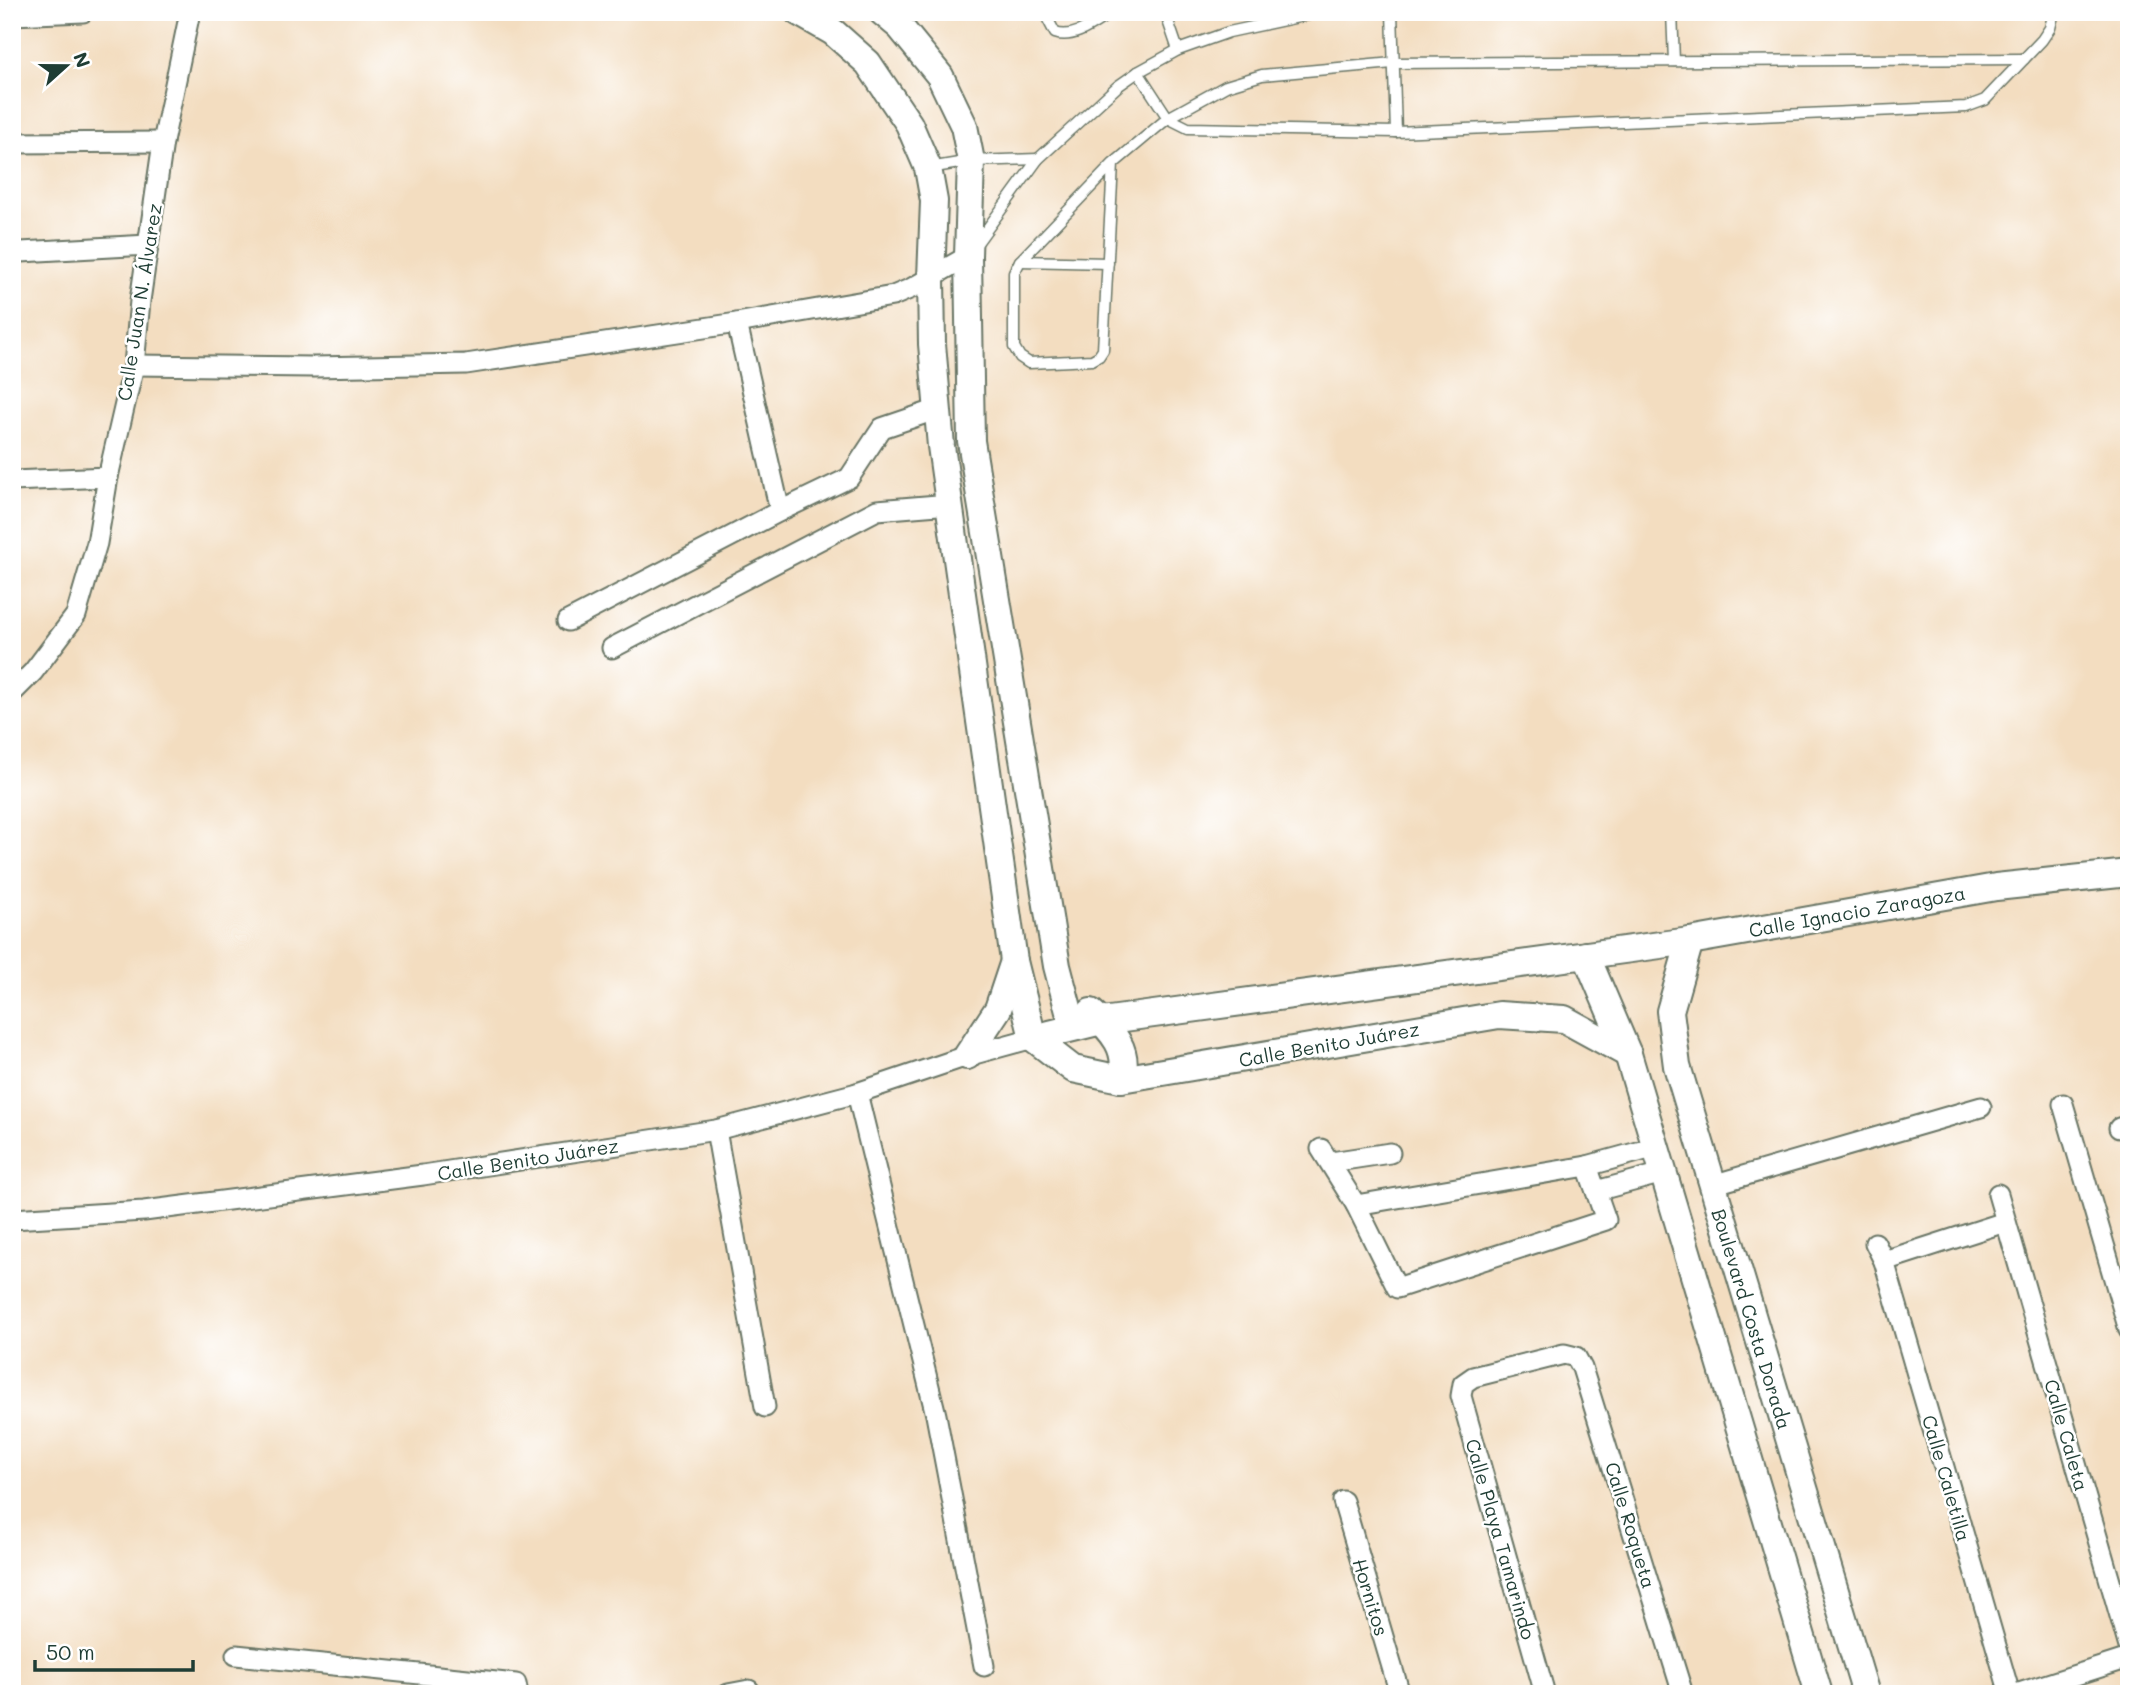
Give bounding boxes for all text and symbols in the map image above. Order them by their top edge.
north arrow [32,32,102,102]
text: N [68,49,97,71]
street label: Calle Juan N. Álvarez [111,202,167,402]
street label: Calle Ignacio Zaragoza [1747,880,1967,942]
street label: Calle Benito Juárez [1237,1016,1421,1072]
street label: Calle Benito Juárez [436,1132,620,1186]
street label: Boulevard Costa Dorada [1707,1206,1797,1432]
street label: Calle Caleta [2039,1376,2095,1494]
street label: Calle Caletilla [1917,1412,1977,1544]
street label: Calle Playa Tamarindo [1460,1436,1542,1642]
street label: Calle Roqueta [1600,1459,1662,1591]
street label: Hornitos [1347,1555,1395,1639]
scale bar [35,1629,192,1673]
text: 50 m [46,1638,95,1665]

